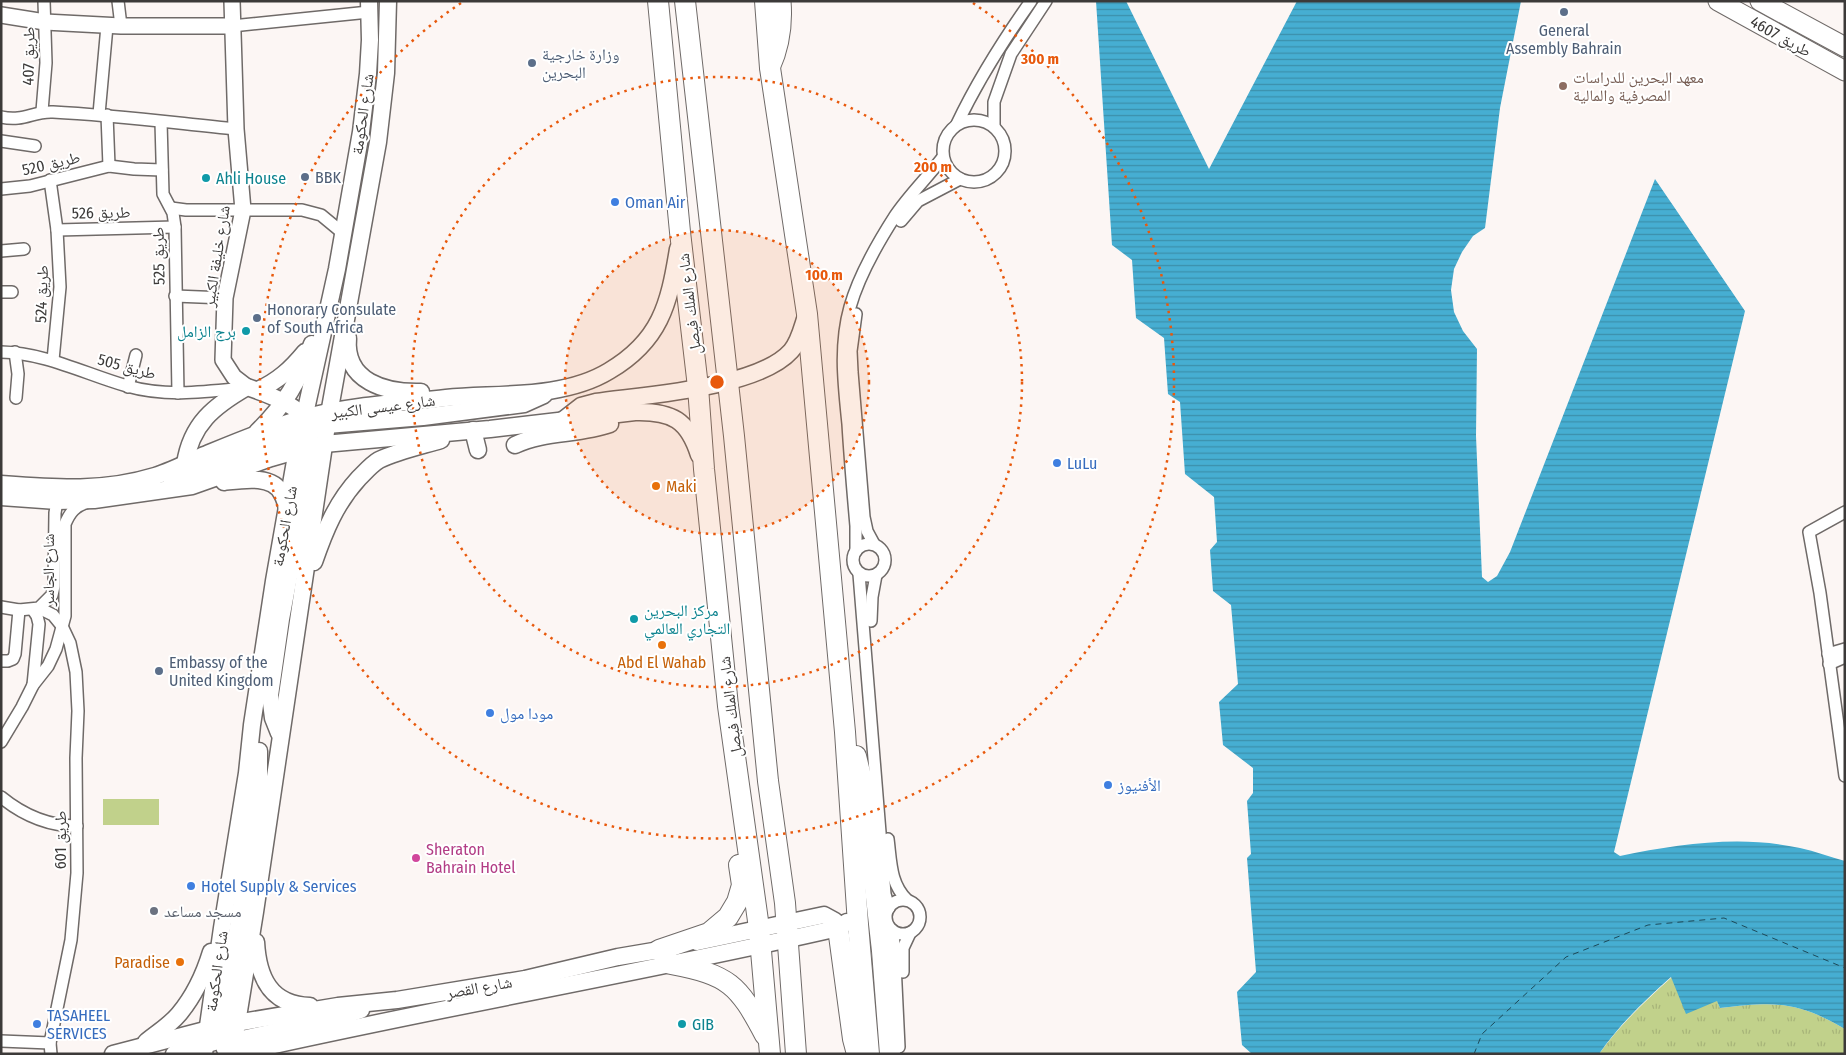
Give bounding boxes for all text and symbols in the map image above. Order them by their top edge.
marker: General Assembly Bahrain [1558,6,1570,18]
street label: طريق 4607 [1746,12,1815,62]
place label: General Assembly Bahrain [1506,21,1622,58]
street label: طريق 407 [18,26,40,86]
place label: وزارة خارجية البحرين [542,45,620,83]
text: 300 m [1020,50,1059,68]
marker: وزارة خارجية البحرين [526,57,538,69]
place label: معهد البحرين للدراسات المصرفية والمالية [1573,68,1704,105]
street label: شارع الحكومة [347,72,379,156]
marker: معهد البحرين للدراسات المصرفية والمالية [1557,80,1569,92]
street label: طريق 520 [20,148,82,180]
text: 200 m [913,158,952,176]
place label: BBK [315,168,342,187]
place label: Ahli House [216,169,286,188]
marker: BBK [299,171,311,183]
marker: Ahli House [200,172,212,184]
place label: Oman Air [625,193,686,212]
marker: Oman Air [609,196,621,208]
street label: طريق 526 [71,202,131,224]
street label: شارع خليفة الكبير [199,204,235,309]
street label: طريق 525 [148,227,170,285]
street label: شارع الملك فيصل [674,252,706,356]
street label: طريق 524 [31,265,53,323]
text: 100 m [805,266,843,284]
place label: Honorary Consulate of South Africa [267,300,396,337]
marker: Honorary Consulate of South Africa [251,312,263,324]
place label: برج الزامل [177,322,236,342]
marker: برج الزامل [240,325,252,337]
street label: طريق 505 [95,350,158,384]
centre of rings [708,373,726,391]
street label: شارع عيسى الكبير [329,391,436,423]
place label: LuLu [1067,454,1097,473]
marker: LuLu [1051,457,1063,469]
place label: Maki [666,477,697,496]
marker: Maki [650,480,662,492]
street label: شارع الحكومة [268,484,302,568]
street label: شارع الجاسر [39,533,59,608]
place label: مركز البحرين التجاري العالمي [644,601,730,641]
marker: مركز البحرين التجاري العالمي [628,613,640,625]
marker: Abd El Wahab [656,639,668,651]
place label: Embassy of the United Kingdom [169,653,274,690]
place label: Abd El Wahab [618,653,706,672]
street label: شارع الملك فيصل [715,655,747,759]
marker: Embassy of the United Kingdom [153,665,165,677]
place label: مودا مول [500,704,553,724]
marker: مودا مول [484,707,496,719]
place label: الأفنيوز [1117,776,1161,795]
marker: الأفنيوز [1102,779,1114,791]
street label: طريق 601 [51,811,71,869]
place label: Sheraton Bahrain Hotel [426,840,515,877]
marker: Sheraton Bahrain Hotel [410,852,422,864]
place label: Hotel Supply & Services [201,877,357,896]
marker: Hotel Supply & Services [185,880,197,892]
place label: مسجد مساعد [164,902,242,921]
marker: مسجد مساعد [148,905,160,917]
street label: شارع الحكومة [201,929,233,1013]
place label: Paradise [114,953,170,972]
marker: Paradise [174,956,186,968]
street label: شارع القصر [444,972,514,1004]
place label: TASAHEEL SERVICES [47,1006,110,1043]
place label: GIB [692,1015,714,1034]
marker: TASAHEEL SERVICES [31,1018,43,1030]
marker: GIB [676,1018,688,1030]

